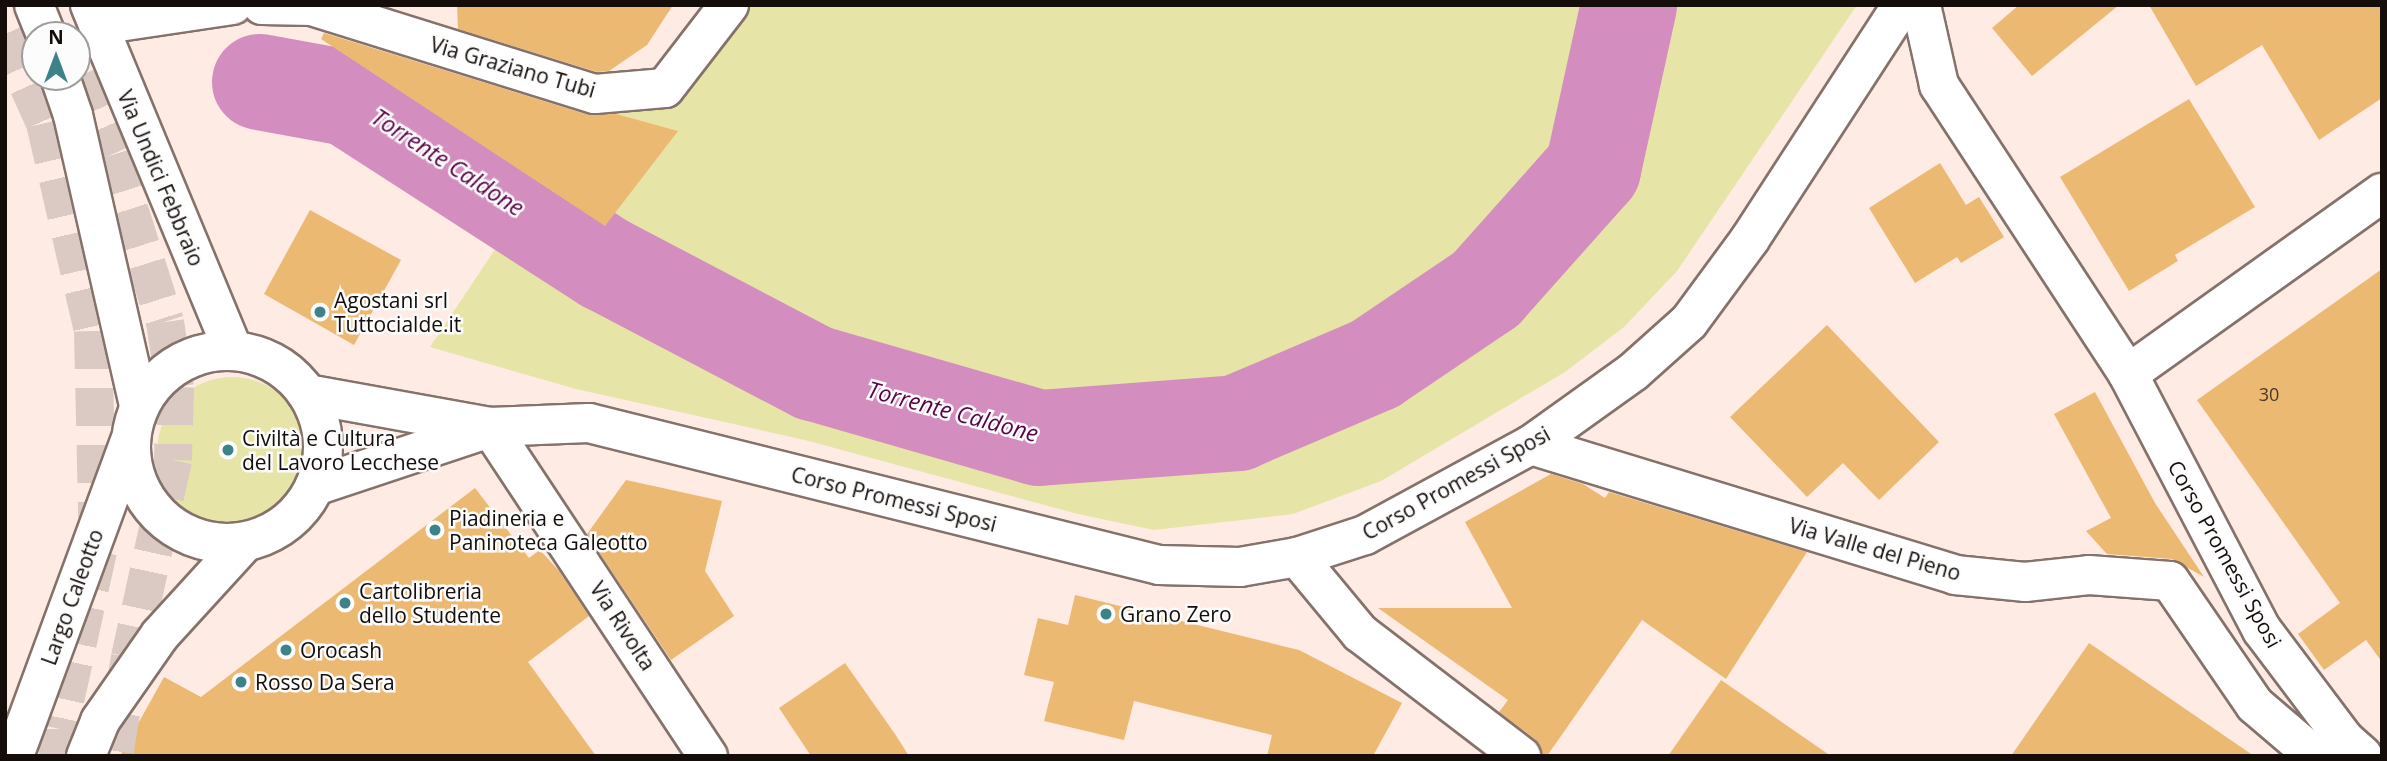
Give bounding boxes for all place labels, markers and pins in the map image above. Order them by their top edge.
place label: Agostani srl Tuttocialde.it [334,287,461,337]
marker: Agostani srl Tuttocialde.it [312,304,328,320]
place label: Civiltà e Cultura del Lavoro Lecchese [242,425,439,475]
marker: Civiltà e Cultura del Lavoro Lecchese [220,442,236,458]
place label: Piadineria e Paninoteca Galeotto [449,505,648,555]
marker: Piadineria e Paninoteca Galeotto [427,522,443,538]
place label: Cartolibreria dello Studente [359,578,501,628]
marker: Cartolibreria dello Studente [337,595,353,611]
place label: Grano Zero [1120,601,1232,627]
marker: Grano Zero [1098,606,1114,622]
place label: Orocash [300,637,382,663]
marker: Orocash [278,642,294,658]
place label: Rosso Da Sera [255,669,395,695]
marker: Rosso Da Sera [233,674,249,690]

